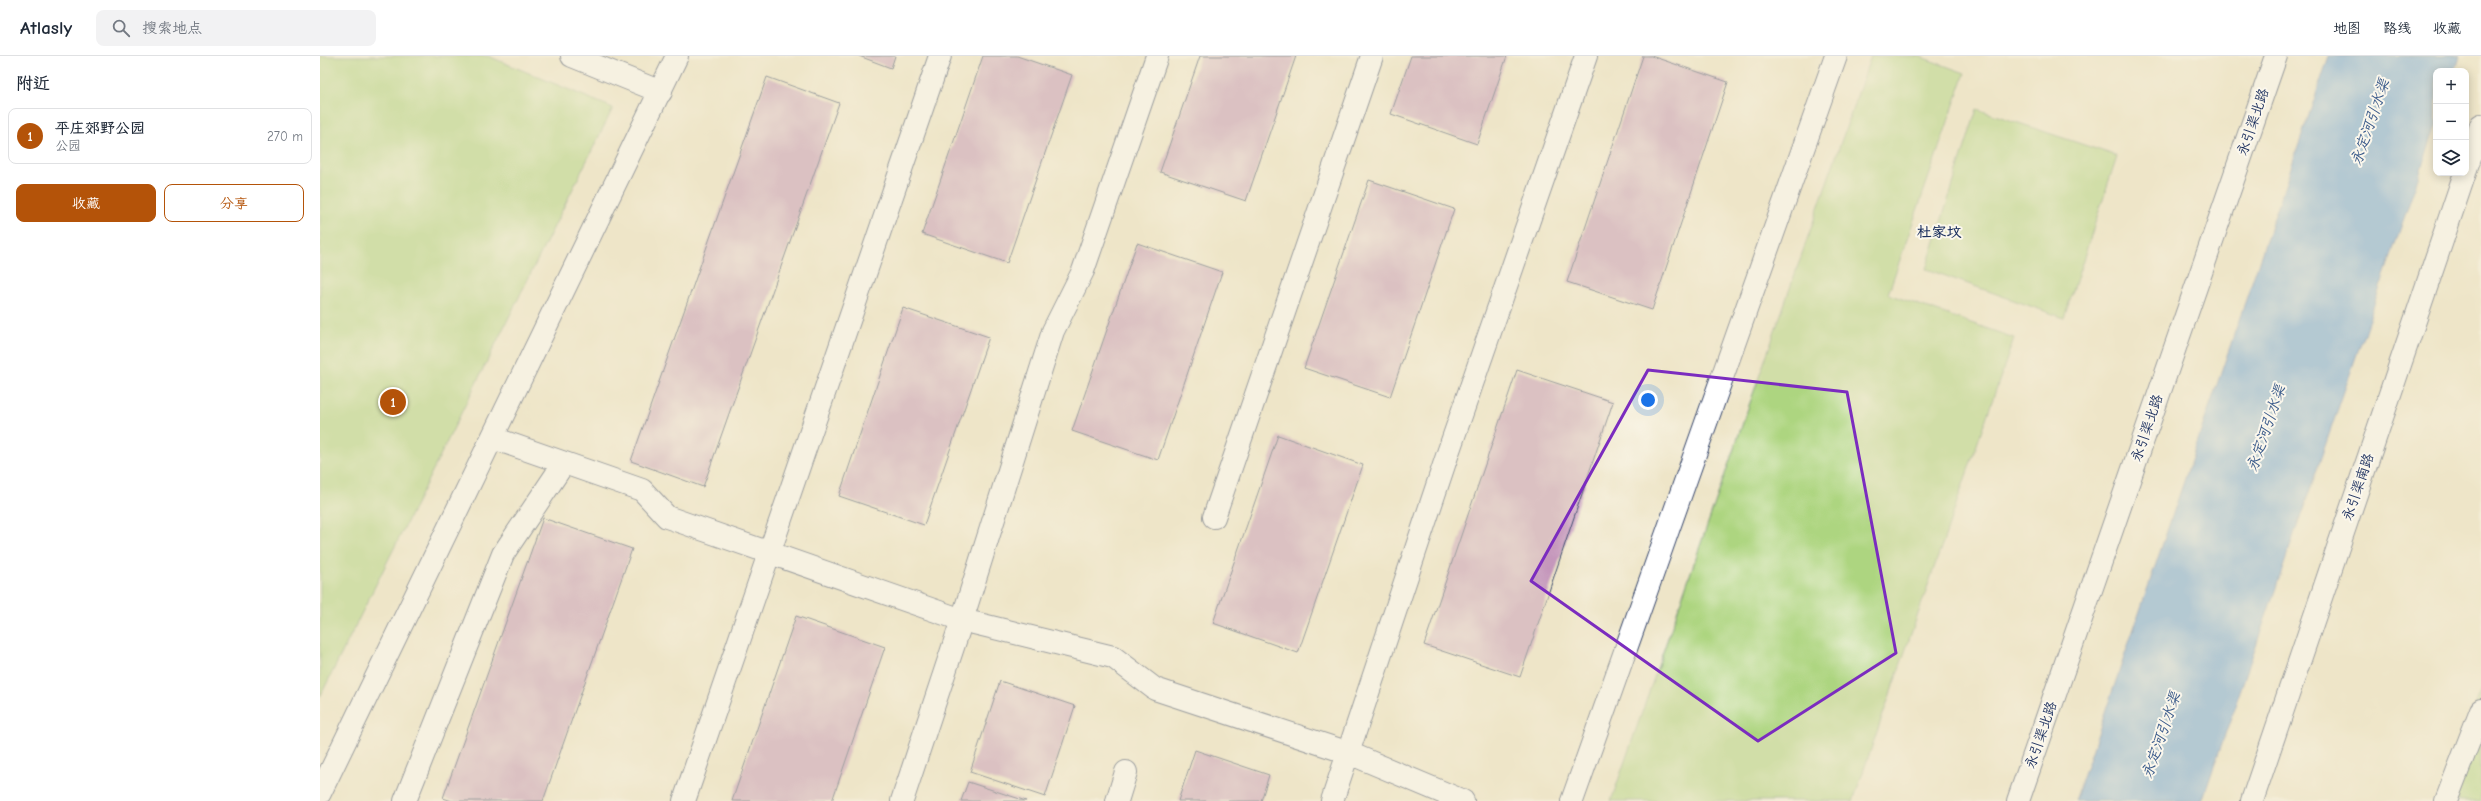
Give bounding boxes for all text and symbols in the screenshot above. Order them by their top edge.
search box [96,10,376,46]
text: Atlasly [20,17,72,39]
icon: search [110,17,132,39]
text: 搜索地点 [142,19,202,37]
text: 地图 [2333,20,2361,37]
text: 路线 [2383,20,2411,37]
text: 收藏 [2433,20,2461,37]
map controls [2433,68,2469,176]
button: + [2433,68,2469,104]
text: 附近 [16,74,50,93]
water label: 永定河引水渠 [2347,75,2394,167]
street label: 永引渠北路 [2234,86,2272,158]
button: − [2433,104,2469,140]
text: 平庄郊野公园 [55,119,145,137]
text: 1 [27,129,33,144]
text: 270 m [267,129,303,144]
text: 公园 [55,138,81,153]
button: layers [2433,140,2469,176]
button: 收藏 [16,184,156,222]
button: 分享 [164,184,304,222]
district label: 杜家坟 [1916,223,1962,241]
water label: 永定河引水渠 [2243,381,2290,473]
pin: 1 [380,387,406,417]
your location [1638,390,1658,410]
street label: 永引渠北路 [2128,392,2166,464]
street label: 永引渠南路 [2339,451,2377,523]
water label: 永定河引水渠 [2138,688,2185,780]
street label: 永引渠北路 [2022,699,2060,771]

